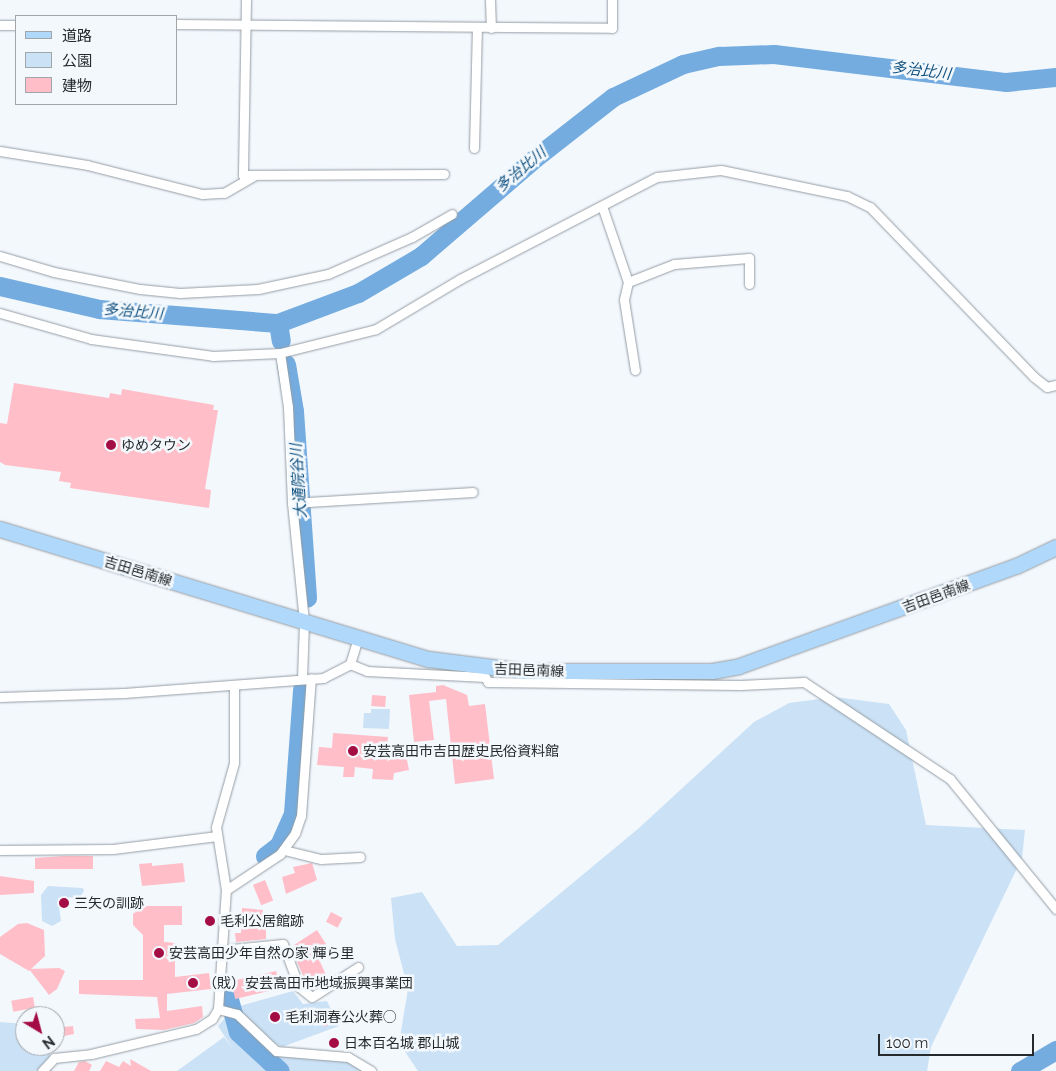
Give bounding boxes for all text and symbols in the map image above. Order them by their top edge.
legend [15,15,178,105]
text: 道路 [62,27,92,45]
text: 公園 [62,52,92,70]
water label: 多治比川 [890,58,952,84]
text: 建物 [62,77,92,95]
water label: 多治比川 [492,144,550,196]
water label: 多治比川 [102,300,164,324]
place label: ゆめタウン [121,437,191,453]
marker: ゆめタウン [105,439,117,451]
water label: 大通院谷川 [287,443,311,519]
street label: 吉田邑南線 [102,553,174,589]
street label: 吉田邑南線 [900,576,972,616]
street label: 吉田邑南線 [494,660,564,680]
place label: 安芸高田市吉田歴史民俗資料館 [363,743,559,759]
marker: 安芸高田市吉田歴史民俗資料館 [347,745,359,757]
place label: 三矢の訓跡 [74,895,144,911]
marker: 三矢の訓跡 [58,897,70,909]
place label: 毛利公居館跡 [220,913,304,929]
marker: 毛利公居館跡 [204,915,216,927]
place label: 安芸高田少年自然の家 輝ら里 [169,945,355,961]
marker: 安芸高田少年自然の家 輝ら里 [153,947,165,959]
place label: （戝）安芸高田市地域振興事業団 [203,975,413,991]
marker: （戝）安芸高田市地域振興事業団 [187,977,199,989]
north arrow [15,1006,65,1056]
place label: 毛利洞春公火葬○ [285,1009,397,1025]
marker: 毛利洞春公火葬○ [269,1011,281,1023]
scale bar [881,1024,1037,1056]
text: N [39,1033,58,1052]
text: 100 m [886,1034,928,1052]
place label: 日本百名城 郡山城 [344,1035,460,1051]
marker: 日本百名城 郡山城 [328,1037,340,1049]

